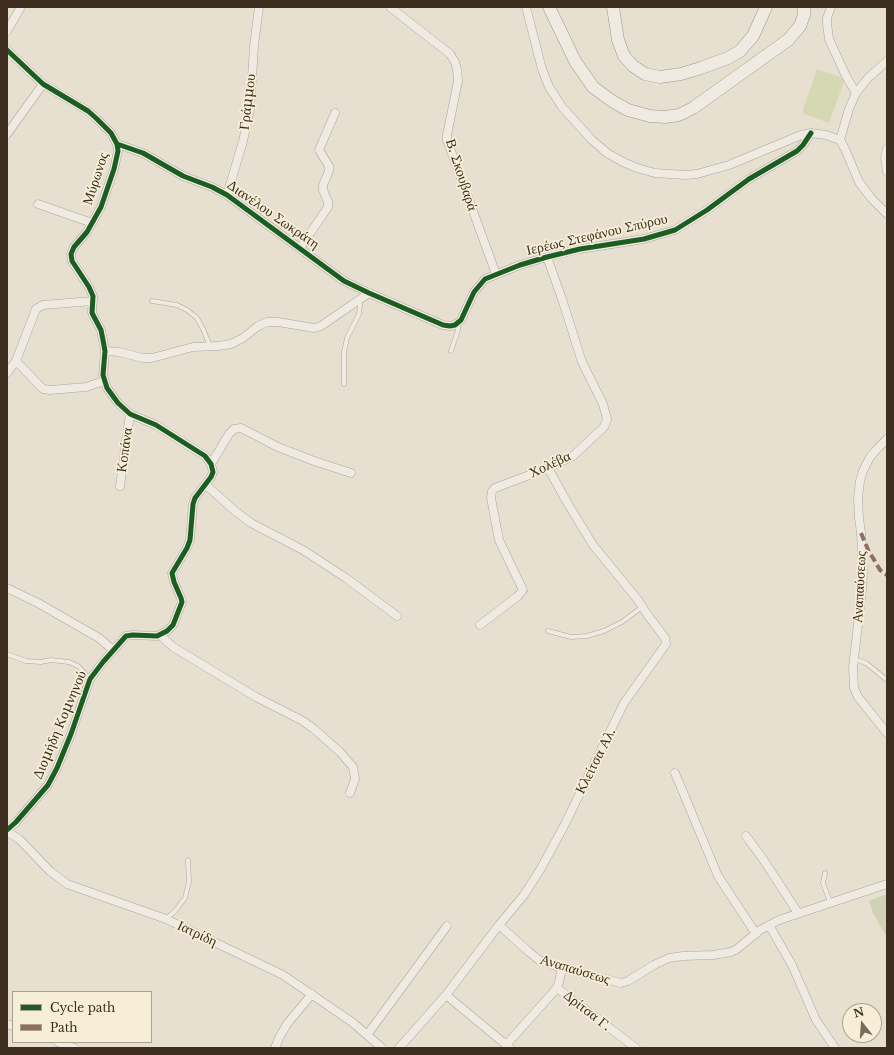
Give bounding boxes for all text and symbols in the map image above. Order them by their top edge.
street label: Γράμμου [236,73,260,131]
street label: Β. Σκουβαρά [441,137,481,213]
street label: Μύρωνος [80,151,112,207]
street label: Διανέλου Σωκράτη [224,177,322,253]
street label: Ιερέως Στεφάνου Σπύρου [525,211,669,259]
street label: Κοπάνα [114,426,136,474]
street label: Χολέβα [526,448,574,482]
street label: Αναπαύσεως [850,550,870,624]
street label: Διομήδη Κομνηνού [30,668,90,782]
street label: Κλείτσα Αλ. [572,725,620,797]
street label: Ιατρίδη [174,917,220,951]
street label: Αναπαύσεως [538,951,612,989]
street label: Δρίτσα Γ. [560,987,614,1035]
legend [12,991,152,1043]
text: Cycle path [50,1000,115,1015]
north arrow [842,1003,882,1043]
text: N [852,1004,866,1021]
text: Path [50,1020,78,1035]

